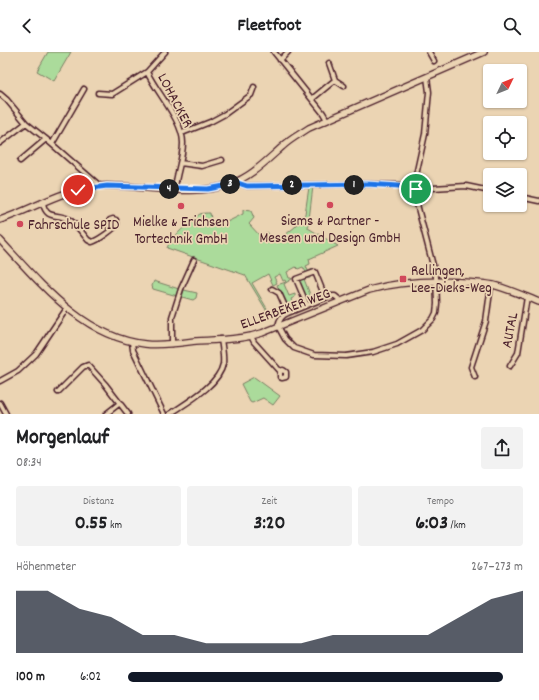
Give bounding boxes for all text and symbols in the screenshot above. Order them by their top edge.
text: Fleetfoot [238,14,301,39]
icon: back [16,15,38,37]
icon: search [501,15,523,37]
north arrow [483,64,527,108]
map controls [483,64,527,212]
street label: LOHACKER [151,70,198,132]
button: locate [483,116,527,160]
button: layers [483,168,527,212]
pin [399,172,433,206]
pin [61,173,95,207]
pin: 3 [220,174,240,194]
pin: 2 [282,175,302,195]
pin: 1 [344,175,364,195]
text: 3 [228,176,232,192]
text: 2 [290,177,294,193]
text: 1 [353,177,355,193]
icon: arrive [405,178,427,200]
icon: check [67,179,89,201]
pin: 4 [159,179,179,199]
text: 4 [167,181,171,197]
marker: Siems & Partner - Messen und Design GmbH [325,200,335,210]
marker: Mielke & Erichsen Tortechnik GmbH [176,201,186,211]
place label: Siems & Partner - Messen und Design GmbH [259,211,401,250]
place label: Mielke & Erichsen Tortechnik GmbH [133,212,229,251]
place label: Fahrschule SPID [28,215,120,237]
marker: Fahrschule SPID [15,219,25,229]
place label: Rellingen, Lee-Dieks-Weg [411,261,492,300]
marker: Rellingen, Lee-Dieks-Weg [398,274,408,284]
street label: ELLERBEKER WEG [237,283,334,336]
street label: AUTAL [497,311,525,350]
text: Morgenlauf [16,423,109,454]
button: share [481,427,523,469]
text: 08:34 [16,454,42,473]
text: Distanz [83,494,114,510]
text: Zeit [262,494,277,510]
text: Tempo [427,494,454,510]
text: 0.55 [75,510,108,538]
text: 3:20 [254,510,285,538]
text: 6:03 [415,510,448,538]
text: km [108,518,122,534]
text: /km [448,518,466,534]
text: Höhenmeter [16,558,76,577]
text: 267–273 m [471,558,523,577]
text: 100 m [16,668,45,687]
text: 6:02 [80,668,101,687]

